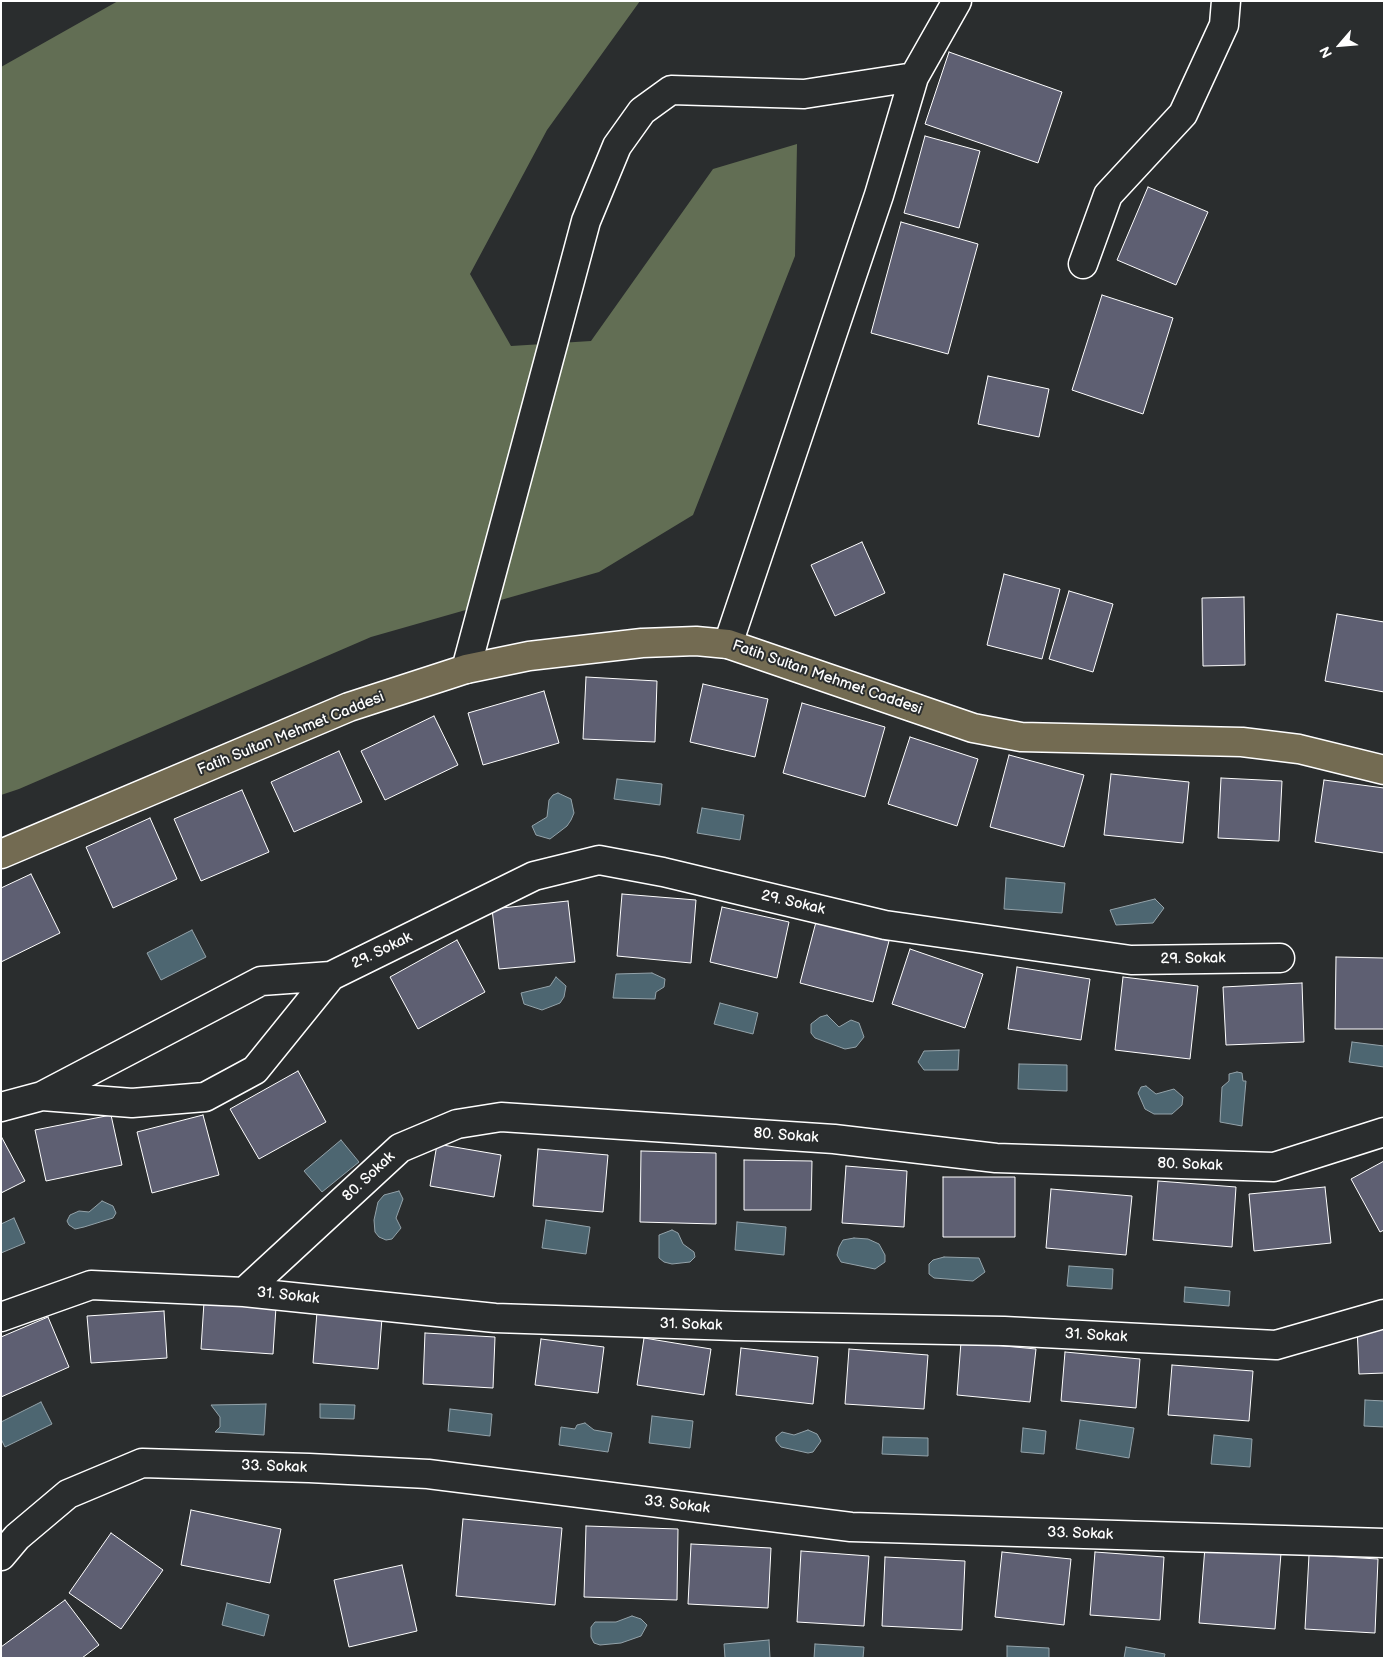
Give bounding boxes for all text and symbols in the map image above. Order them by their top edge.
north arrow [1315,20,1365,70]
text: N [1316,44,1336,61]
street label: Fatih Sultan Mehmet Caddesi [730,637,924,719]
street label: Fatih Sultan Mehmet Caddesi [195,688,387,780]
street label: 29. Sokak [759,887,827,919]
street label: 29. Sokak [349,929,415,973]
street label: 29. Sokak [1160,949,1226,969]
street label: 80. Sokak [753,1125,819,1147]
street label: 80. Sokak [339,1148,399,1206]
street label: 80. Sokak [1157,1155,1223,1175]
street label: 31. Sokak [256,1284,320,1308]
street label: 31. Sokak [659,1315,723,1335]
street label: 31. Sokak [1064,1325,1128,1347]
street label: 33. Sokak [241,1457,307,1477]
street label: 33. Sokak [643,1492,711,1518]
street label: 33. Sokak [1047,1524,1113,1544]

